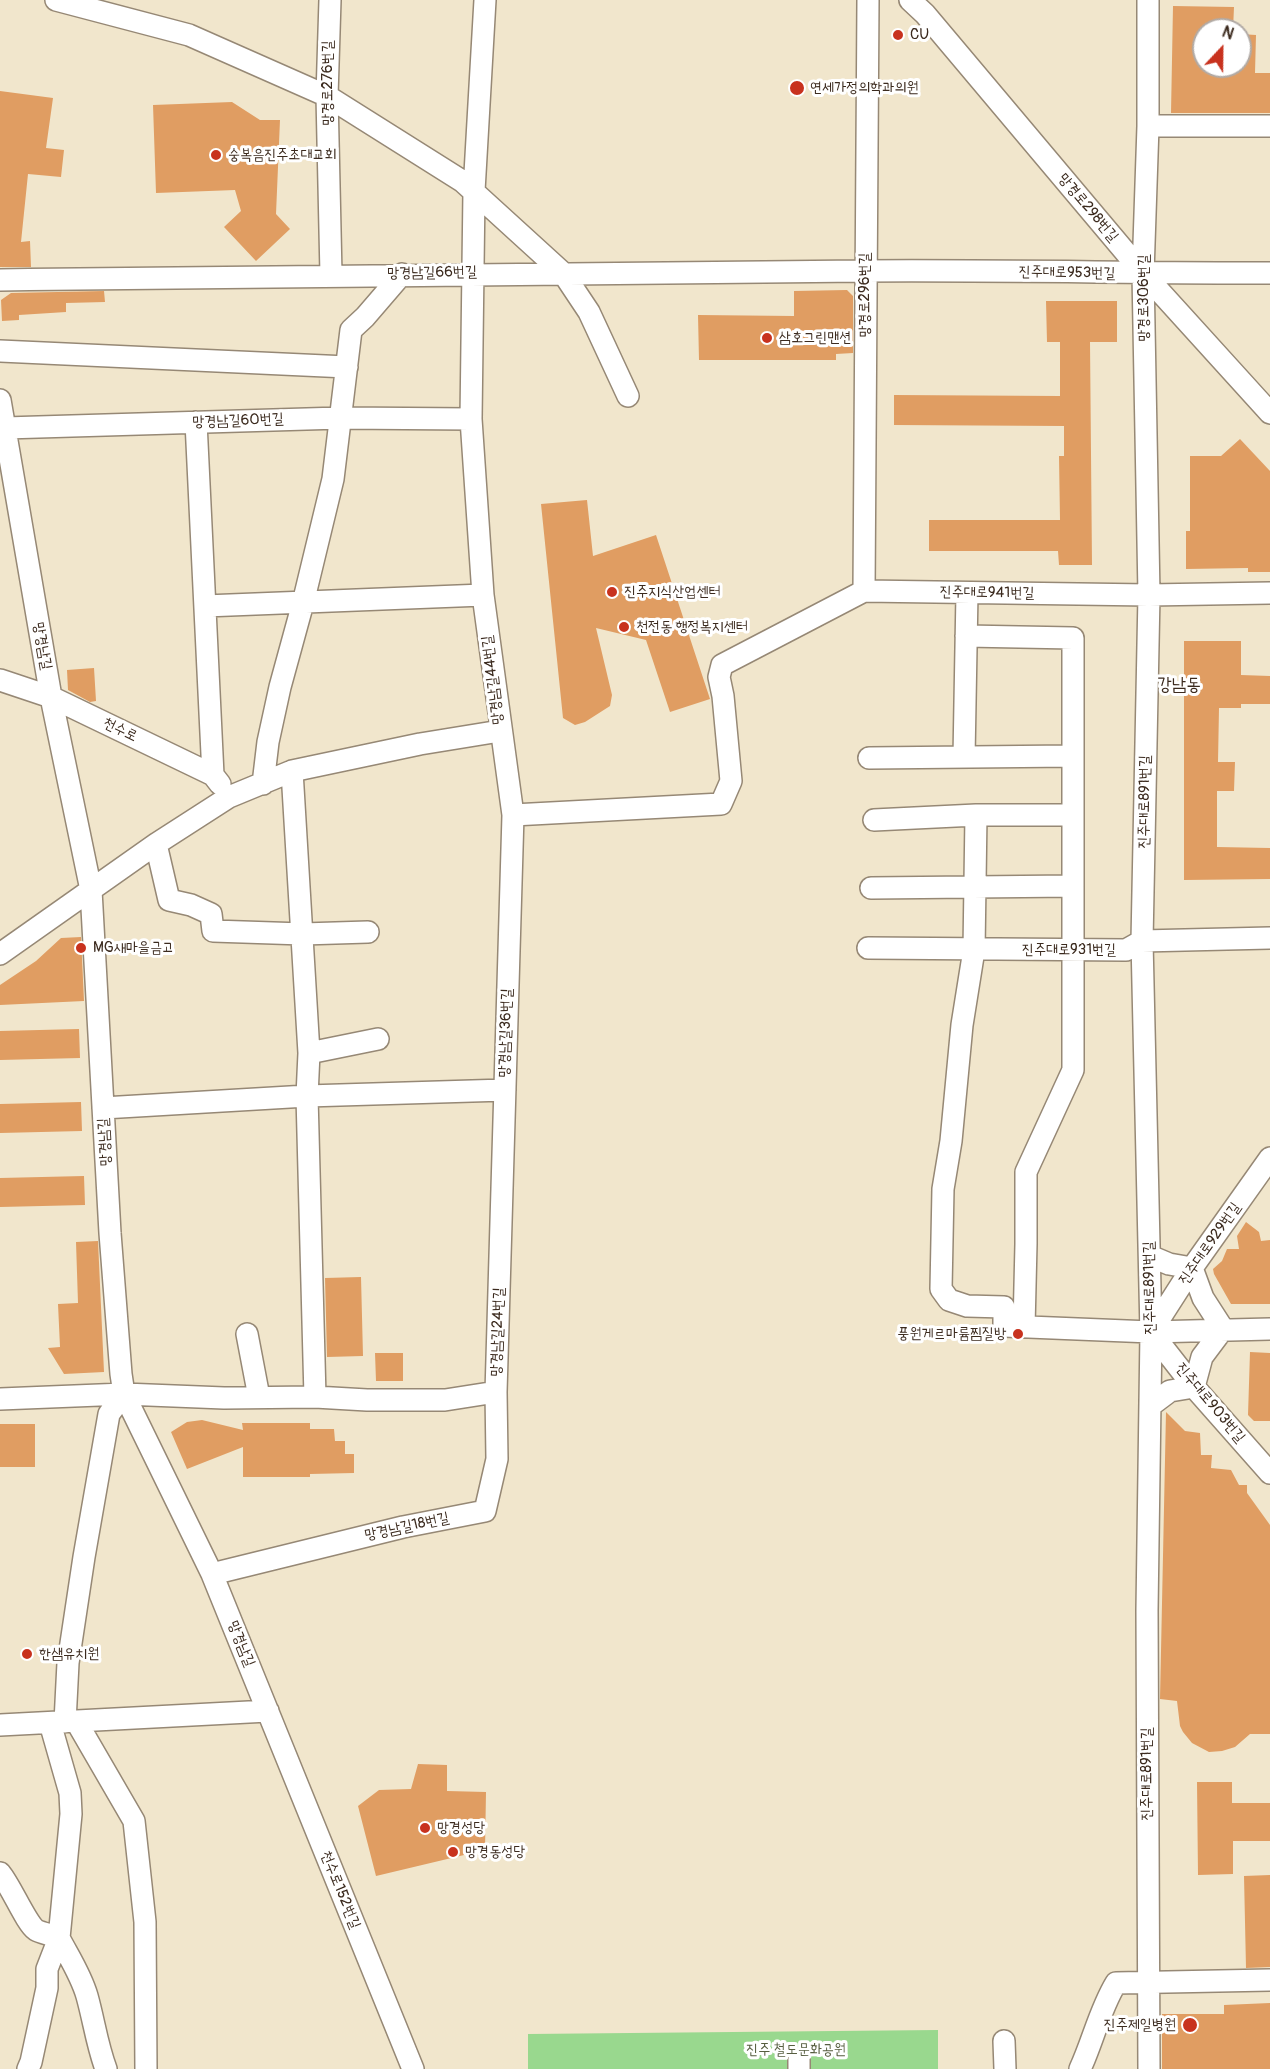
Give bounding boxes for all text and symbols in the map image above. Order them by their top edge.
north arrow [1192,18,1252,78]
text: N [1219,22,1237,44]
place label: CU [910,26,929,44]
marker: CU [891,28,905,42]
street label: 망경로276번길 [319,40,337,126]
marker: 연세가정의학과의원 [788,79,806,97]
place label: 연세가정의학과의원 [810,79,919,97]
place label: 숭복음진주초대교회 [228,146,337,164]
marker: 숭복음진주초대교회 [209,148,223,162]
street label: 망경로298번길 [1054,170,1122,246]
street label: 망경로296번길 [856,252,874,338]
street label: 망경로306번길 [1135,254,1153,342]
street label: 망경남길66번길 [387,263,477,283]
street label: 진주대로953번길 [1019,263,1115,283]
place label: 삼호그린맨션 [779,329,851,347]
marker: 삼호그린맨션 [760,331,774,345]
street label: 망경남길60번길 [192,410,284,432]
place label: 진주지식산업센터 [624,583,721,601]
street label: 진주대로941번길 [939,583,1035,603]
marker: 진주지식산업센터 [605,585,619,599]
place label: 천전동 행정복지센터 [636,618,748,636]
marker: 천전동 행정복지센터 [617,620,631,634]
street label: 망경남길 [29,621,55,671]
street label: 망경남길44번길 [479,634,507,726]
district label: 강남동 [1157,674,1201,696]
street label: 천수로 [100,714,140,746]
street label: 진주대로891번길 [1135,755,1155,849]
place label: MG새마을금고 [93,939,174,957]
marker: MG새마을금고 [74,941,88,955]
street label: 진주대로931번길 [1022,941,1116,959]
street label: 망경남길36번길 [495,988,517,1078]
street label: 망경남길 [95,1117,115,1167]
street label: 진주대로929번길 [1175,1199,1245,1289]
street label: 진주대로891번길 [1140,1241,1160,1335]
street label: 망경남길24번길 [487,1287,509,1377]
place label: 풍원게르마륨찜질방 [897,1325,1006,1343]
marker: 풍원게르마륨찜질방 [1011,1327,1025,1341]
street label: 진주대로903번길 [1171,1359,1249,1447]
street label: 망경남길18번길 [363,1509,451,1545]
street label: 망경남길 [224,1618,258,1670]
place label: 한샘유치원 [39,1645,99,1663]
marker: 한샘유치원 [20,1647,34,1661]
street label: 진주대로891번길 [1138,1727,1156,1821]
place label: 망경성당 [437,1819,485,1837]
marker: 망경성당 [418,1821,432,1835]
place label: 망경동성당 [465,1843,525,1861]
marker: 망경동성당 [446,1845,460,1859]
street label: 천수로152번길 [316,1848,364,1932]
place label: 진주제일병원 [1104,2016,1176,2034]
marker: 진주제일병원 [1181,2016,1199,2034]
park label: 진주 철도문화공원 [746,2041,846,2059]

